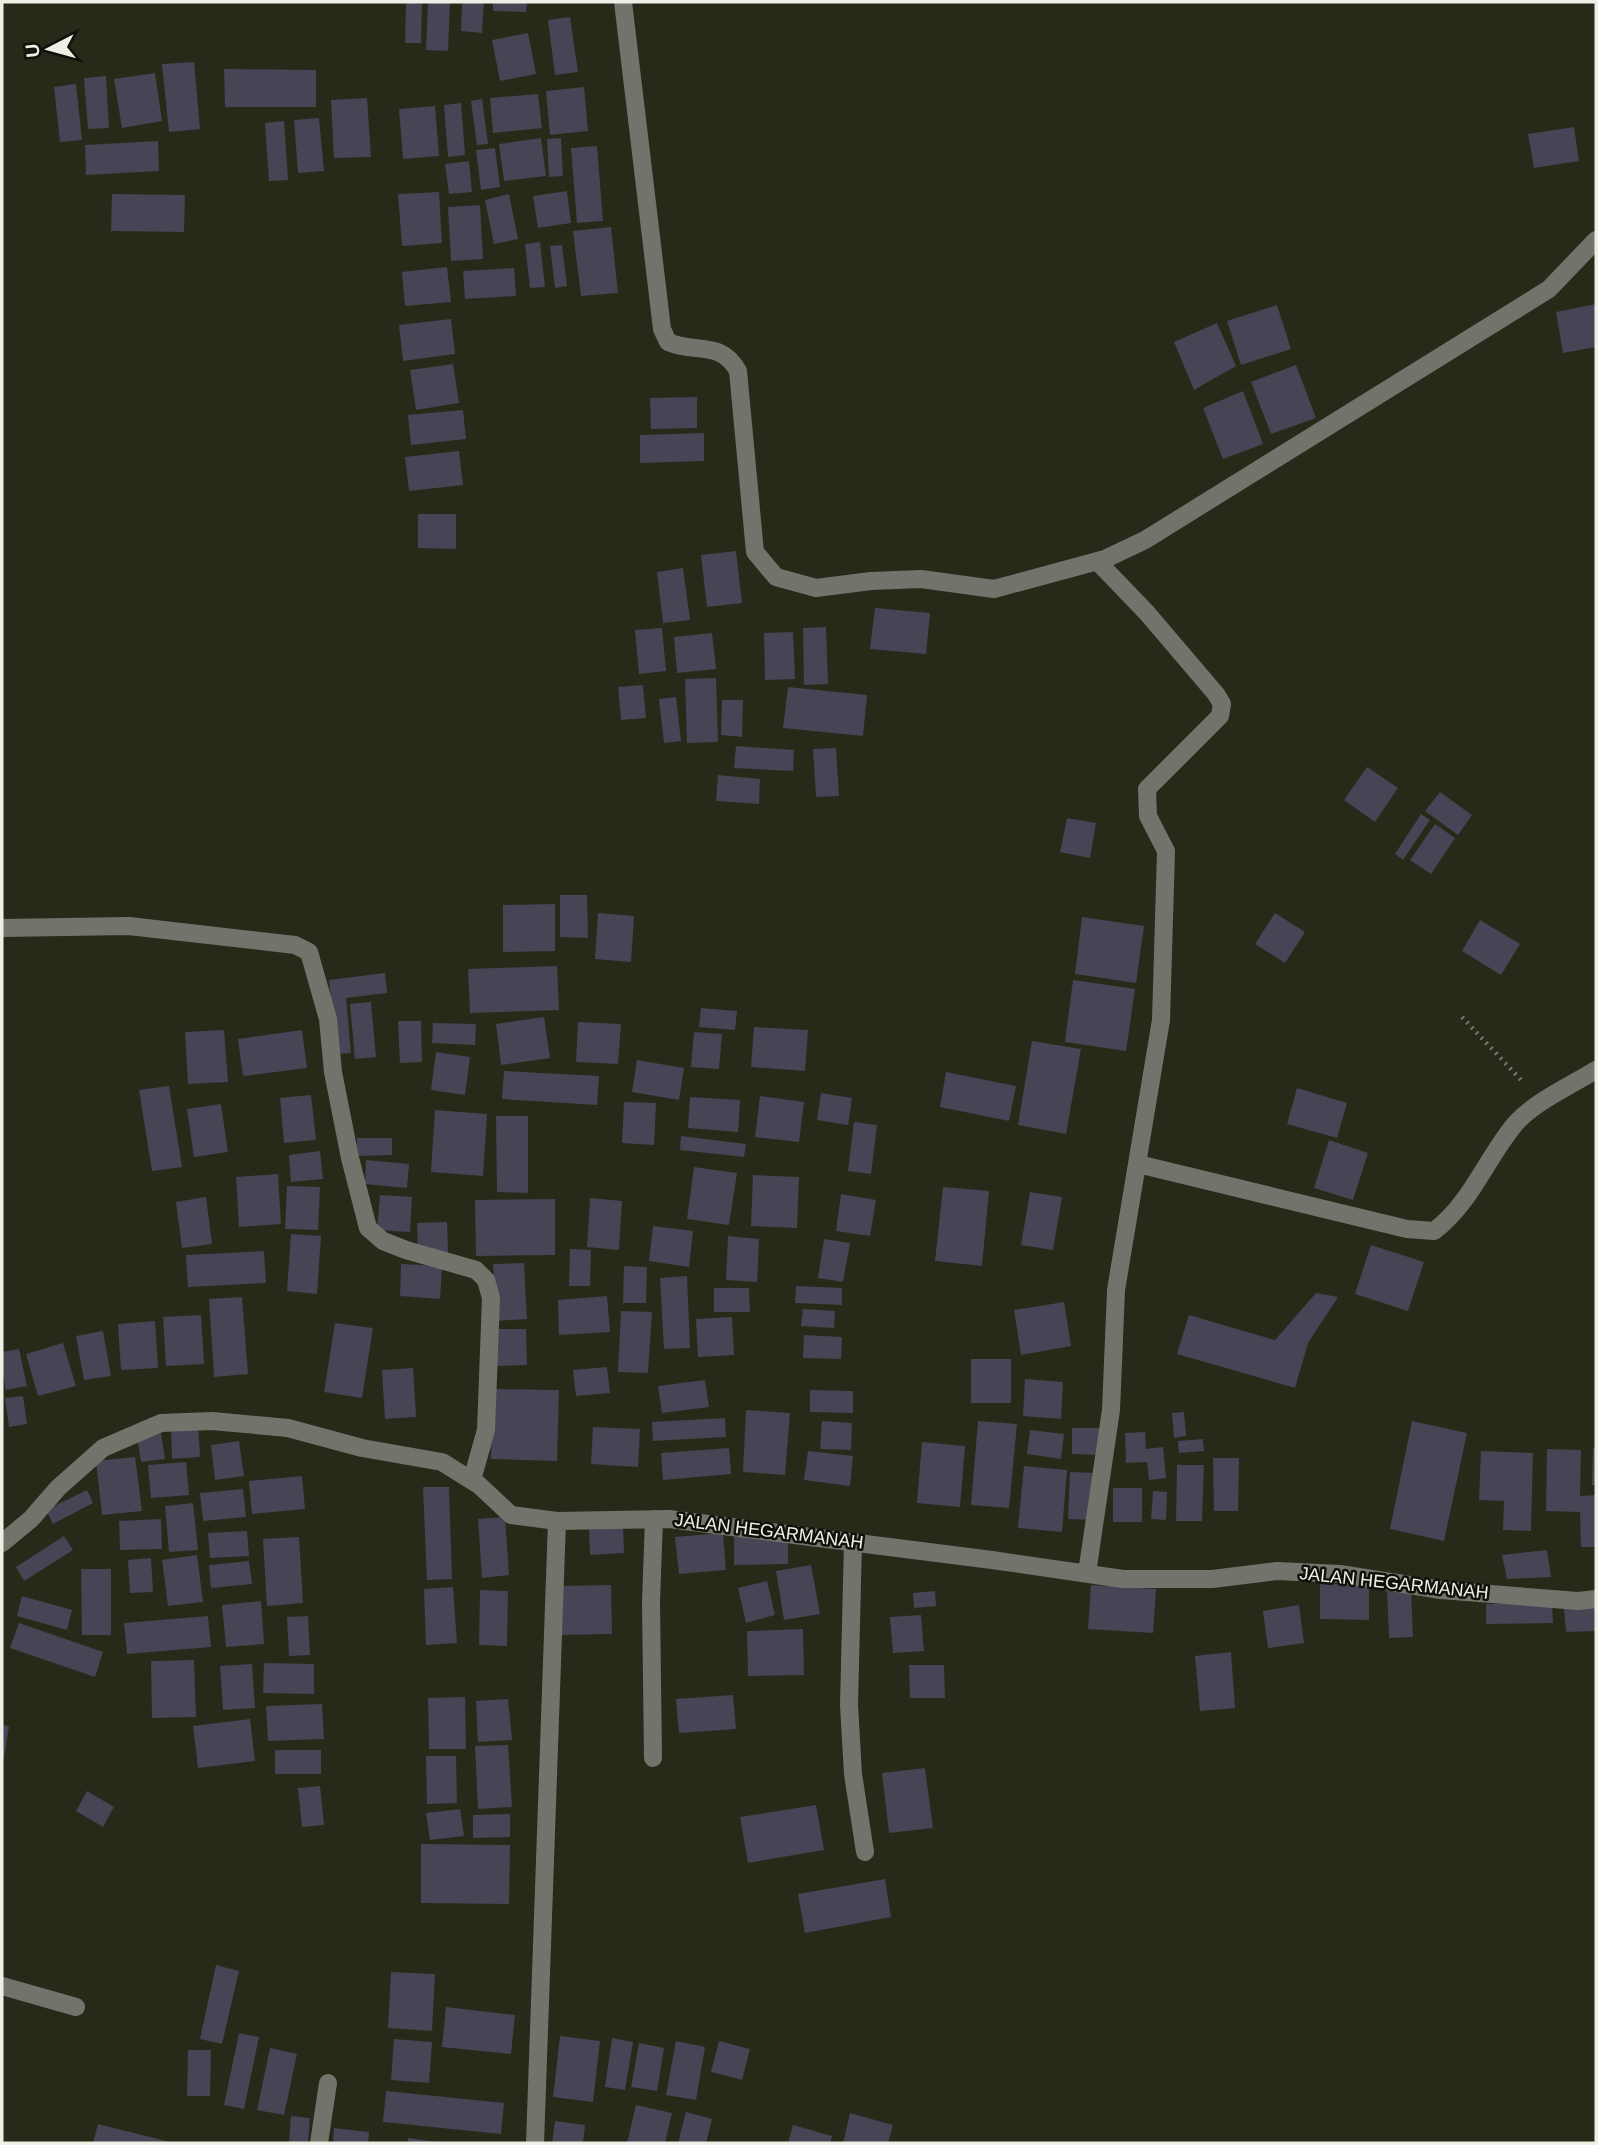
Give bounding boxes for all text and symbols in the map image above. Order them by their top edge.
north arrow [14,14,84,84]
text: U [21,43,44,59]
street label: JALAN HEGARMANAH [673,1509,865,1553]
street label: JALAN HEGARMANAH [1298,1563,1490,1603]

